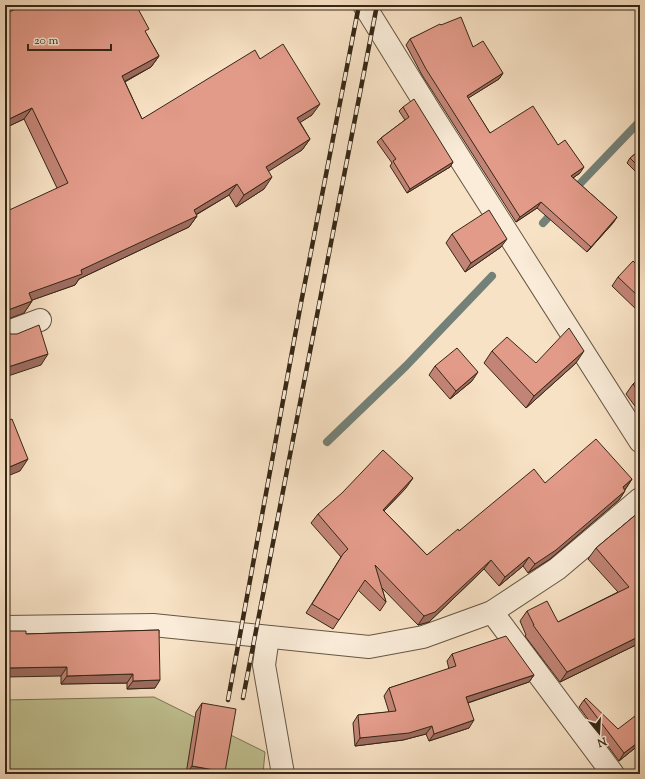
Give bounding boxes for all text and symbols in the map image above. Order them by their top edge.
scale bar [28,26,111,52]
text: 20 m [34,32,59,50]
north arrow [579,713,619,753]
text: N [595,732,609,751]

